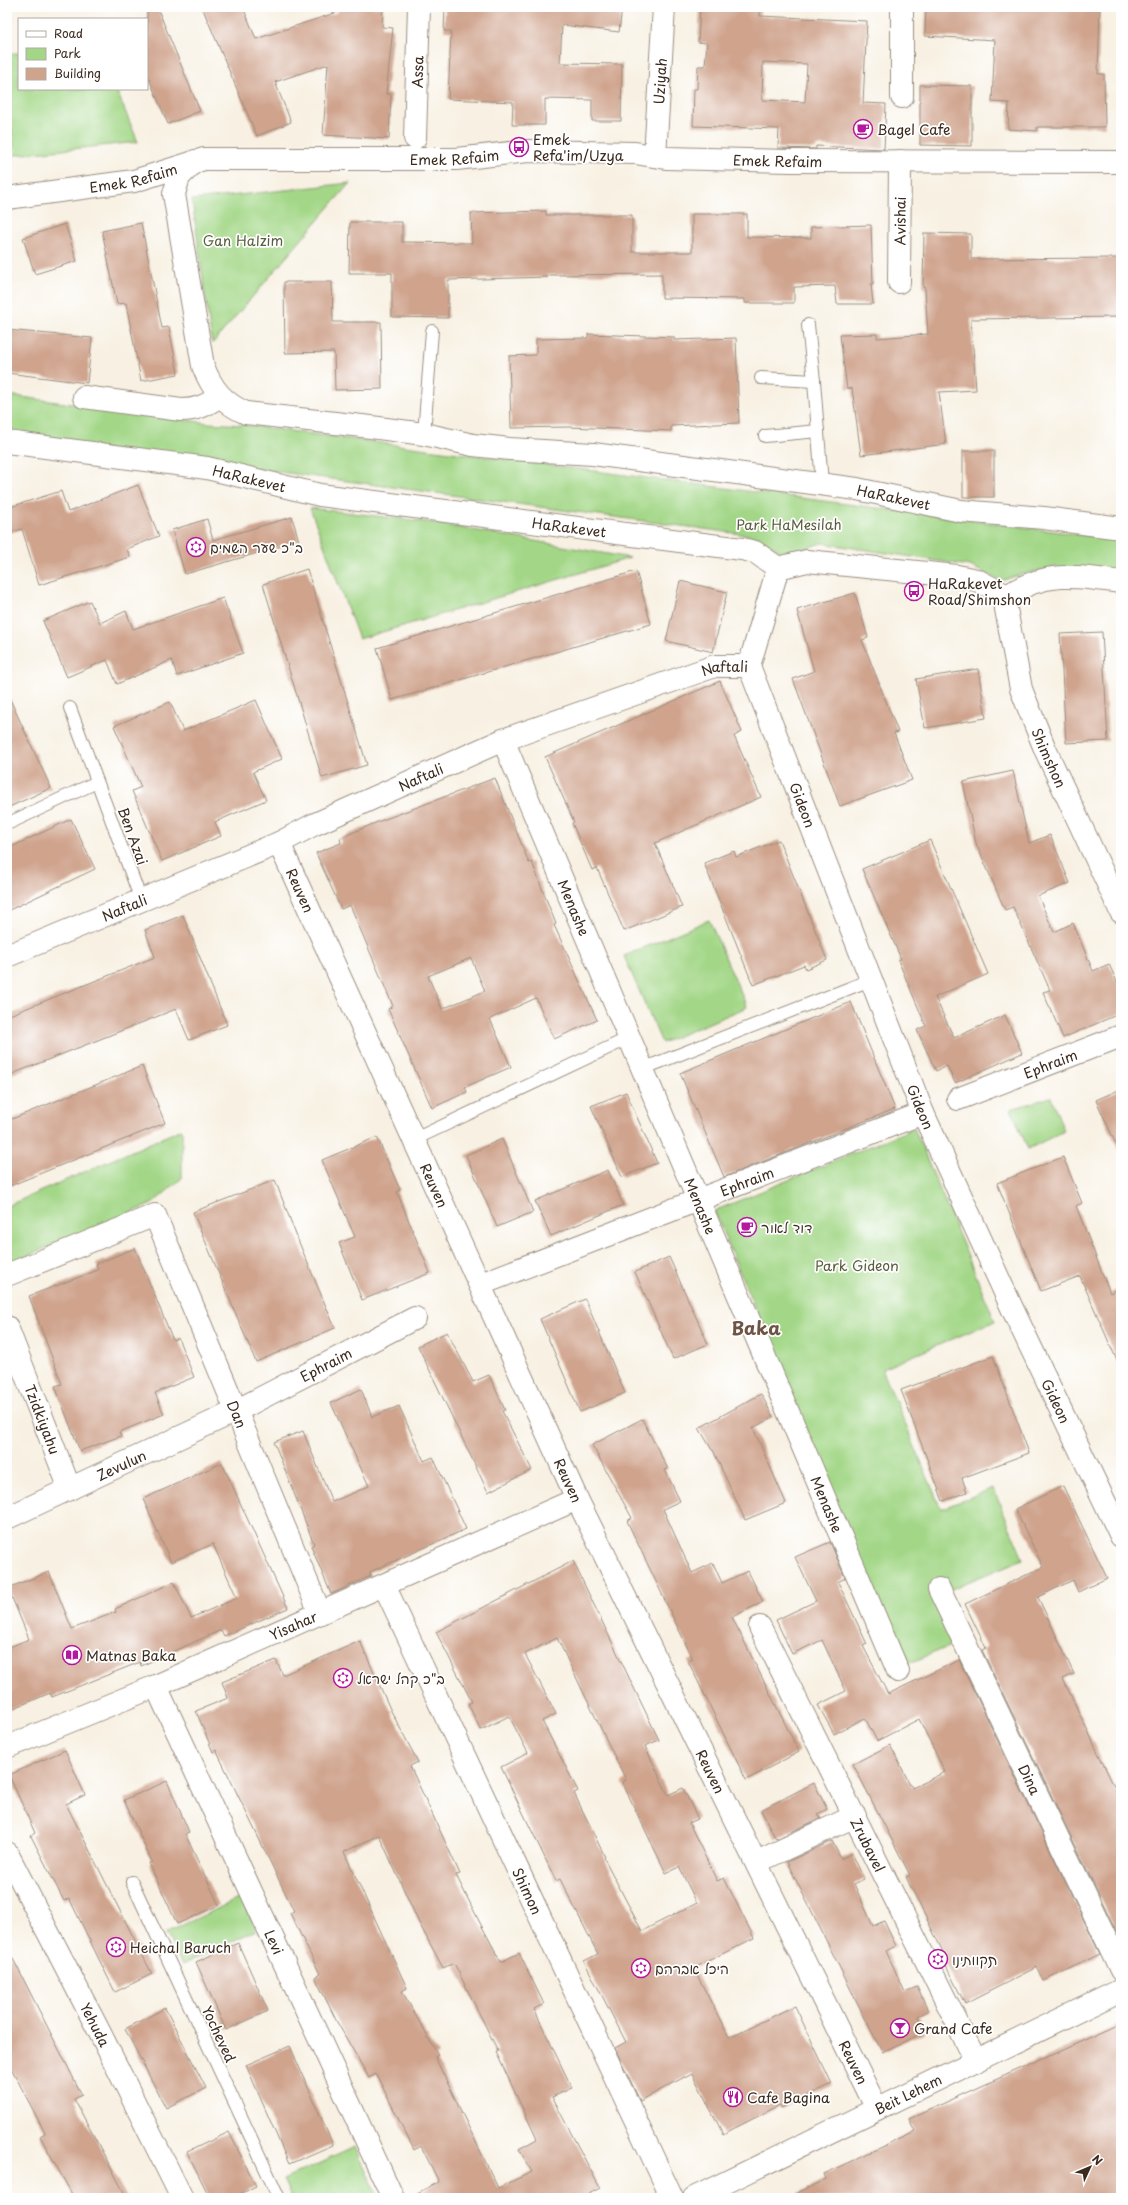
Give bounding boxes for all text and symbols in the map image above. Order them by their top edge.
legend [18,18,148,90]
text: Road [54,24,83,42]
text: Park [54,44,81,62]
street label: Assa [406,55,428,88]
street label: Uziyah [648,57,671,105]
text: Building [54,64,101,82]
cafe icon: Bagel Cafe [852,118,874,140]
place label: Bagel Cafe [877,119,950,140]
place label: Emek Refa'im/Uzya [533,129,624,166]
bus stop icon: Emek Refa'im/Uzya [508,136,530,158]
street label: Emek Refaim [410,144,500,170]
street label: Emek Refaim [733,149,822,172]
street label: Emek Refaim [88,158,180,197]
street label: Avishai [889,196,910,246]
park label: Gan HaIzim [203,230,283,251]
street label: HaRakevet [210,459,288,497]
street label: HaRakevet [855,479,933,515]
street label: HaRakevet [531,512,608,542]
park label: Park HaMesilah [736,514,842,535]
synagogue icon: ב"כ שער השמים [185,536,207,558]
place label: ב"כ שער השמים [210,537,303,558]
place label: HaRakevet Road/Shimshon [928,573,1031,610]
bus stop icon: HaRakevet Road/Shimshon [903,580,925,602]
street label: Naftali [698,656,748,681]
street label: Shimshon [1027,725,1072,791]
street label: Naftali [395,758,447,796]
street label: Gideon [785,779,821,831]
street label: Ben Azai [113,804,153,868]
street label: Reuven [281,865,320,916]
street label: Menashe [553,876,595,939]
street label: Naftali [98,888,150,926]
street label: Ephraim [1020,1043,1080,1083]
street label: Gideon [902,1081,940,1133]
street label: Reuven [415,1160,454,1211]
street label: Ephraim [717,1161,777,1201]
street label: Menashe [679,1174,722,1237]
cafe icon: דוד לאור [736,1216,758,1238]
place label: דוד לאור [761,1217,812,1238]
park label: Park Gideon [815,1255,899,1276]
district label: Baka [731,1314,781,1341]
street label: Ephraim [296,1342,356,1387]
street label: Gideon [1037,1375,1076,1427]
street label: Tzidkiyahu [20,1381,66,1457]
street label: Dan [222,1397,253,1431]
street label: Zevulun [93,1444,149,1485]
street label: Reuven [549,1455,588,1506]
street label: Menashe [806,1473,848,1536]
street label: Yisahar [266,1605,321,1645]
library icon: Matnas Baka [61,1644,83,1666]
place label: Matnas Baka [86,1645,177,1666]
synagogue icon: ב"כ קהל ישראל [332,1667,354,1689]
place label: ב"כ קהל ישראל [357,1668,445,1689]
street label: Reuven [691,1746,731,1797]
street label: Dina [1014,1761,1046,1798]
street label: Zrubavel [846,1814,891,1875]
street label: Shimon [508,1864,548,1918]
street label: Levi [260,1926,289,1958]
synagogue icon: Heichal Baruch [105,1936,127,1958]
place label: Heichal Baruch [130,1937,231,1958]
synagogue icon: תקוותינו [927,1948,949,1970]
place label: תקוותינו [952,1949,997,1970]
synagogue icon: היכל אברהם [630,1957,652,1979]
place label: היכל אברהם [655,1958,729,1979]
street label: Yehuda [75,1999,116,2051]
street label: Yocheved [197,2002,241,2066]
bar icon: Grand Cafe [889,2017,911,2039]
place label: Grand Cafe [914,2018,992,2039]
street label: Reuven [834,2037,874,2088]
street label: Beit Lehem [871,2068,945,2119]
restaurant icon: Cafe Bagina [722,2086,744,2108]
place label: Cafe Bagina [747,2087,830,2108]
north arrow [1070,2147,1110,2187]
text: N [1088,2151,1107,2169]

